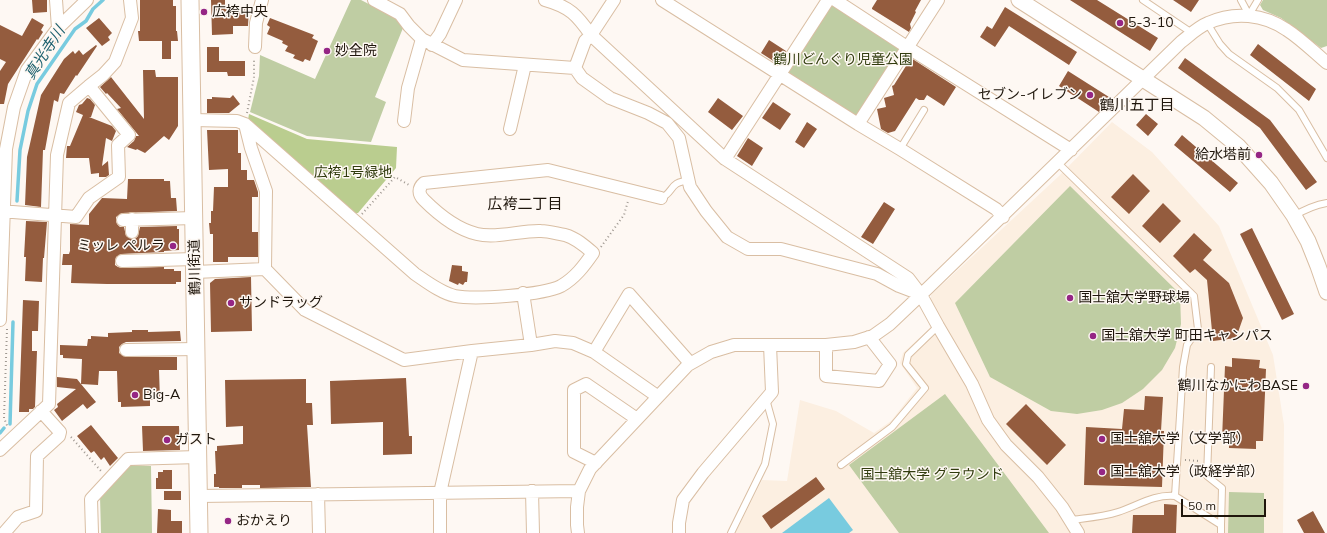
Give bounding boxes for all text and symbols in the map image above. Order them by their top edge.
place label: 広袴中央 [212,4,268,20]
marker: 広袴中央 [199,7,209,17]
place label: 5-3-10 [1128,15,1174,31]
marker: 5-3-10 [1115,18,1125,28]
water label: 真光寺川 [21,23,69,83]
place label: 妙全院 [335,43,377,59]
marker: 妙全院 [322,46,332,56]
park label: 鶴川どんぐり児童公園 [773,52,913,68]
place label: セブン-イレブン [978,87,1082,103]
marker: セブン-イレブン [1085,90,1095,100]
district label: 鶴川五丁目 [1100,96,1174,114]
place label: 給水塔前 [1195,147,1251,163]
marker: 給水塔前 [1254,150,1264,160]
park label: 広袴1号緑地 [314,165,392,181]
district label: 広袴二丁目 [488,195,562,213]
place label: ミッレ ぺルラ [77,238,165,254]
street label: 鶴川街道 [186,239,204,295]
marker: ミッレ ぺルラ [168,241,178,251]
place label: 国士舘大学野球場 [1078,290,1190,306]
marker: 国士舘大学野球場 [1065,293,1075,303]
place label: サンドラッグ [239,295,323,311]
marker: サンドラッグ [226,298,236,308]
place label: 国士舘大学 町田キャンパス [1101,328,1273,344]
marker: 国士舘大学 町田キャンパス [1088,331,1098,341]
place label: 鶴川なかにわBASE [1177,378,1298,394]
marker: 鶴川なかにわBASE [1301,381,1311,391]
place label: Big-A [143,387,180,403]
marker: Big-A [130,390,140,400]
place label: 国士舘大学（文学部） [1110,431,1250,447]
place label: ガスト [175,432,217,448]
marker: 国士舘大学（文学部） [1097,434,1107,444]
marker: ガスト [162,435,172,445]
place label: 国士舘大学（政経学部） [1110,464,1264,480]
park label: 国士舘大学 グラウンド [860,467,1004,483]
marker: 国士舘大学（政経学部） [1097,467,1107,477]
scale bar [1183,491,1268,517]
text: 50 m [1188,498,1216,513]
place label: おかえり [236,513,292,529]
marker: おかえり [223,516,233,526]

